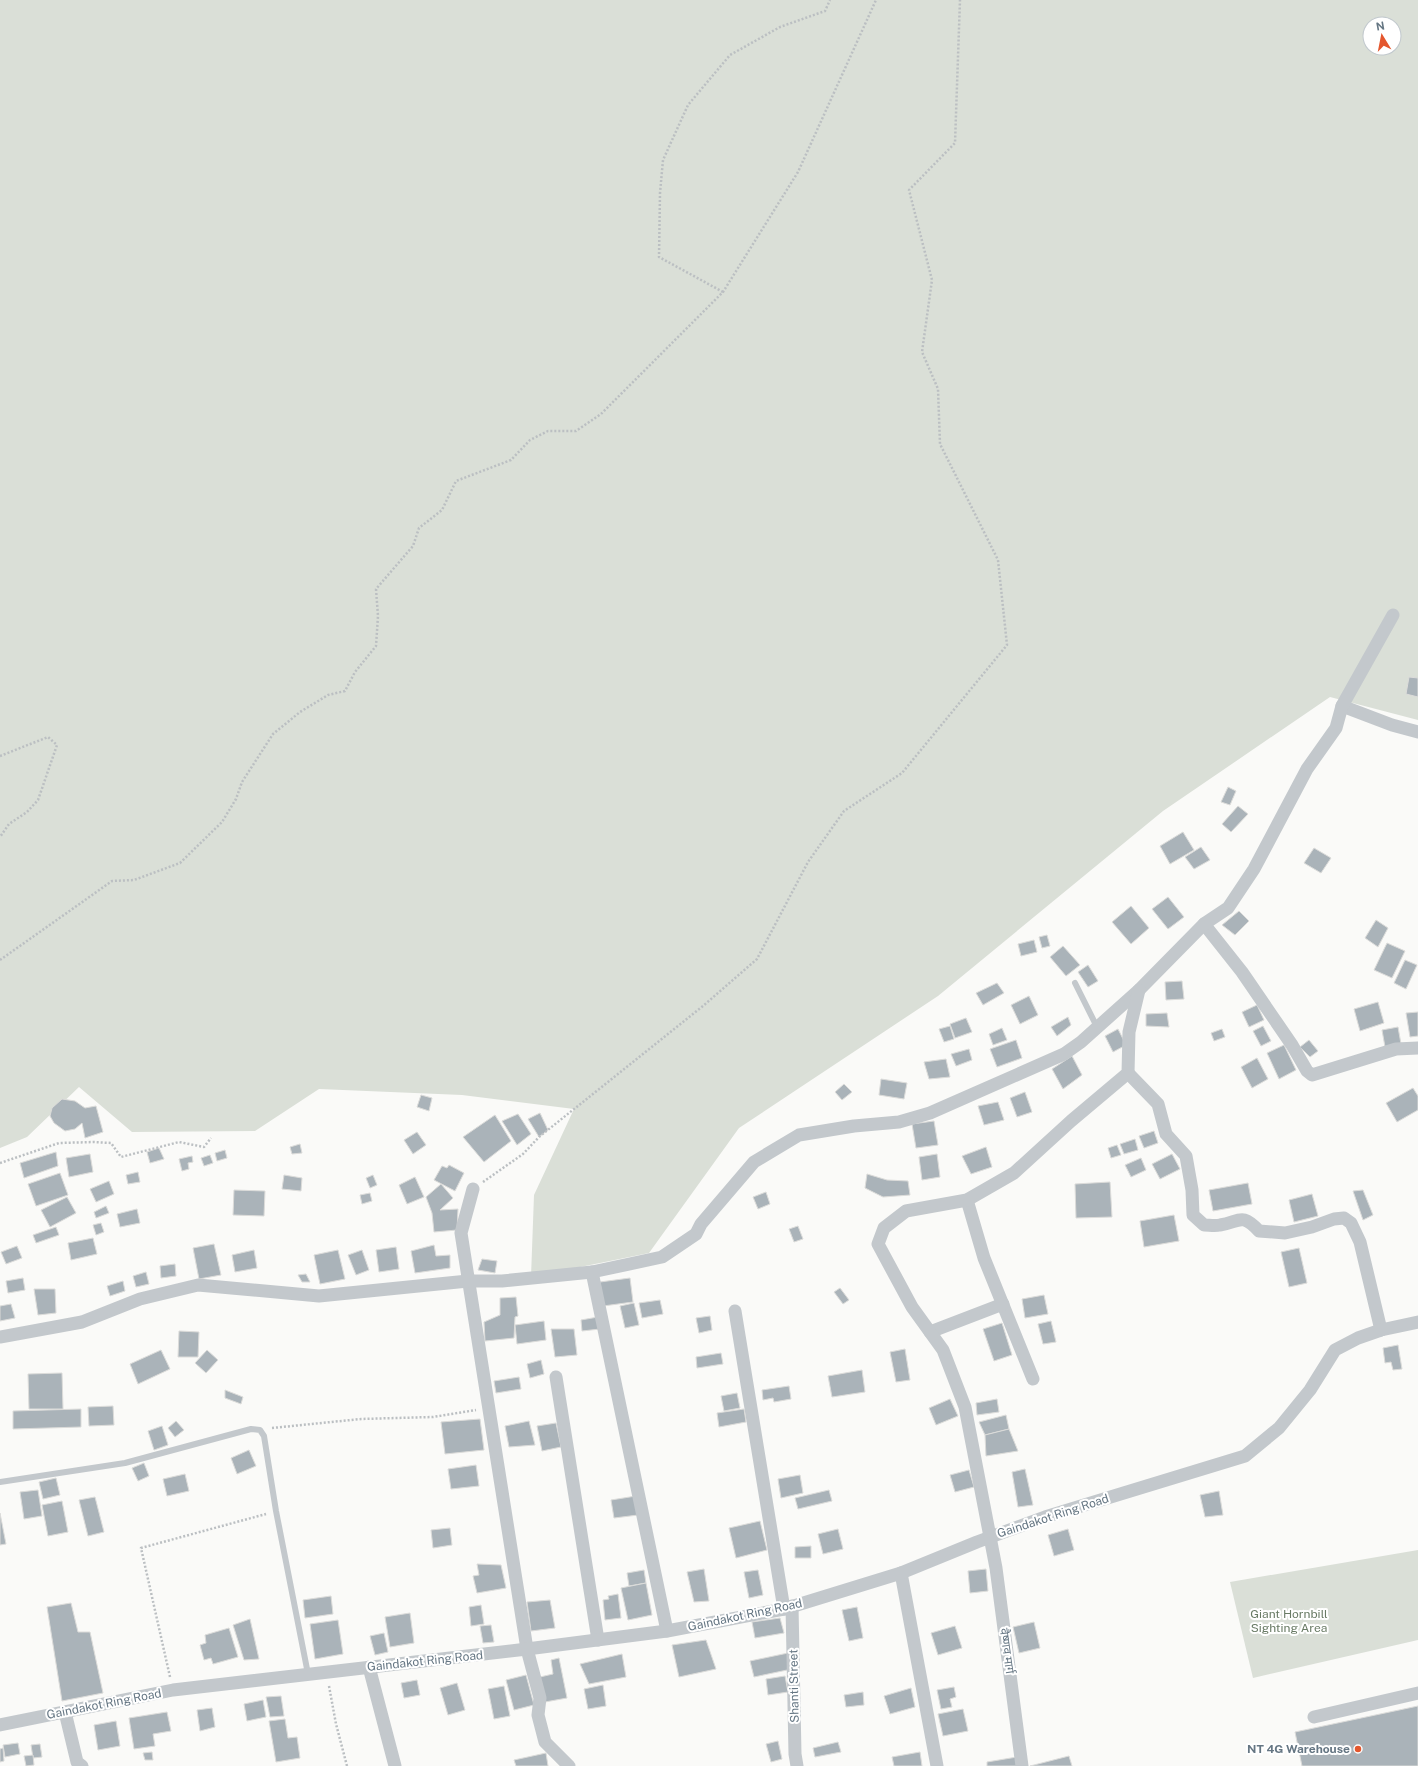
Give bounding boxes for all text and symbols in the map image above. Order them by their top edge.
north arrow [1362,16,1402,56]
text: N [1375,19,1386,33]
street label: Gaindakot Ring Road [995,1491,1111,1541]
street label: Gaindakot Ring Road [687,1596,803,1634]
park label: Giant Hornbill Sighting Area [1250,1607,1328,1635]
street label: वैष्णव मार्ग [997,1627,1018,1676]
street label: Gaindakot Ring Road [366,1648,484,1674]
street label: Shanti Street [786,1649,802,1723]
street label: Gaindakot Ring Road [45,1686,163,1722]
place label: NT 4G Warehouse [1247,1742,1350,1756]
marker: NT 4G Warehouse [1353,1744,1363,1754]

